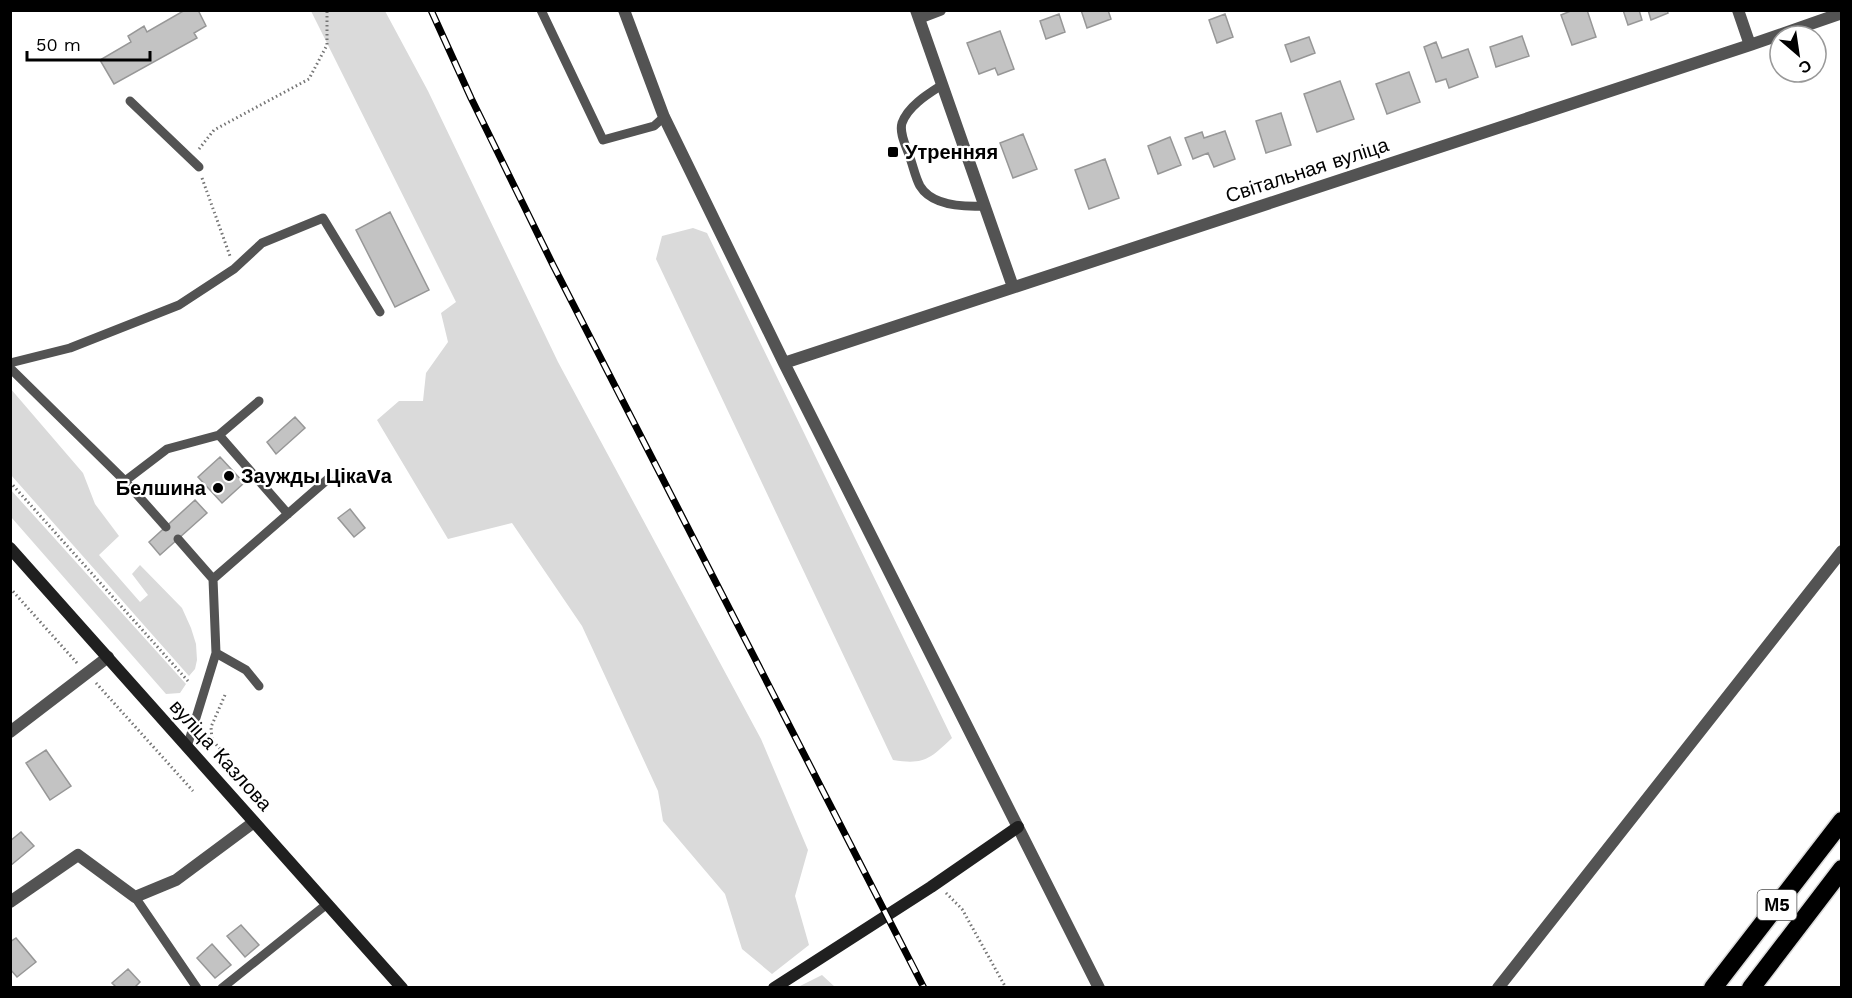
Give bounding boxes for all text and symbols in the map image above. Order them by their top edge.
scale bar [27,24,150,62]
north arrow [1768,24,1828,84]
text: 50 m [36,34,81,55]
text: С [1795,56,1815,78]
street label: Світальная вуліца [1222,132,1392,208]
place label: Утренняя [905,140,998,164]
marker: Утренняя [886,145,900,159]
place label: Заужды ЦікаVа [241,464,393,488]
marker: Заужды ЦікаVа [222,469,236,483]
place label: Белшина [116,476,207,500]
marker: Белшина [211,481,225,495]
street label: вуліца Казлова [165,694,278,816]
road number: М5 [1758,890,1796,920]

